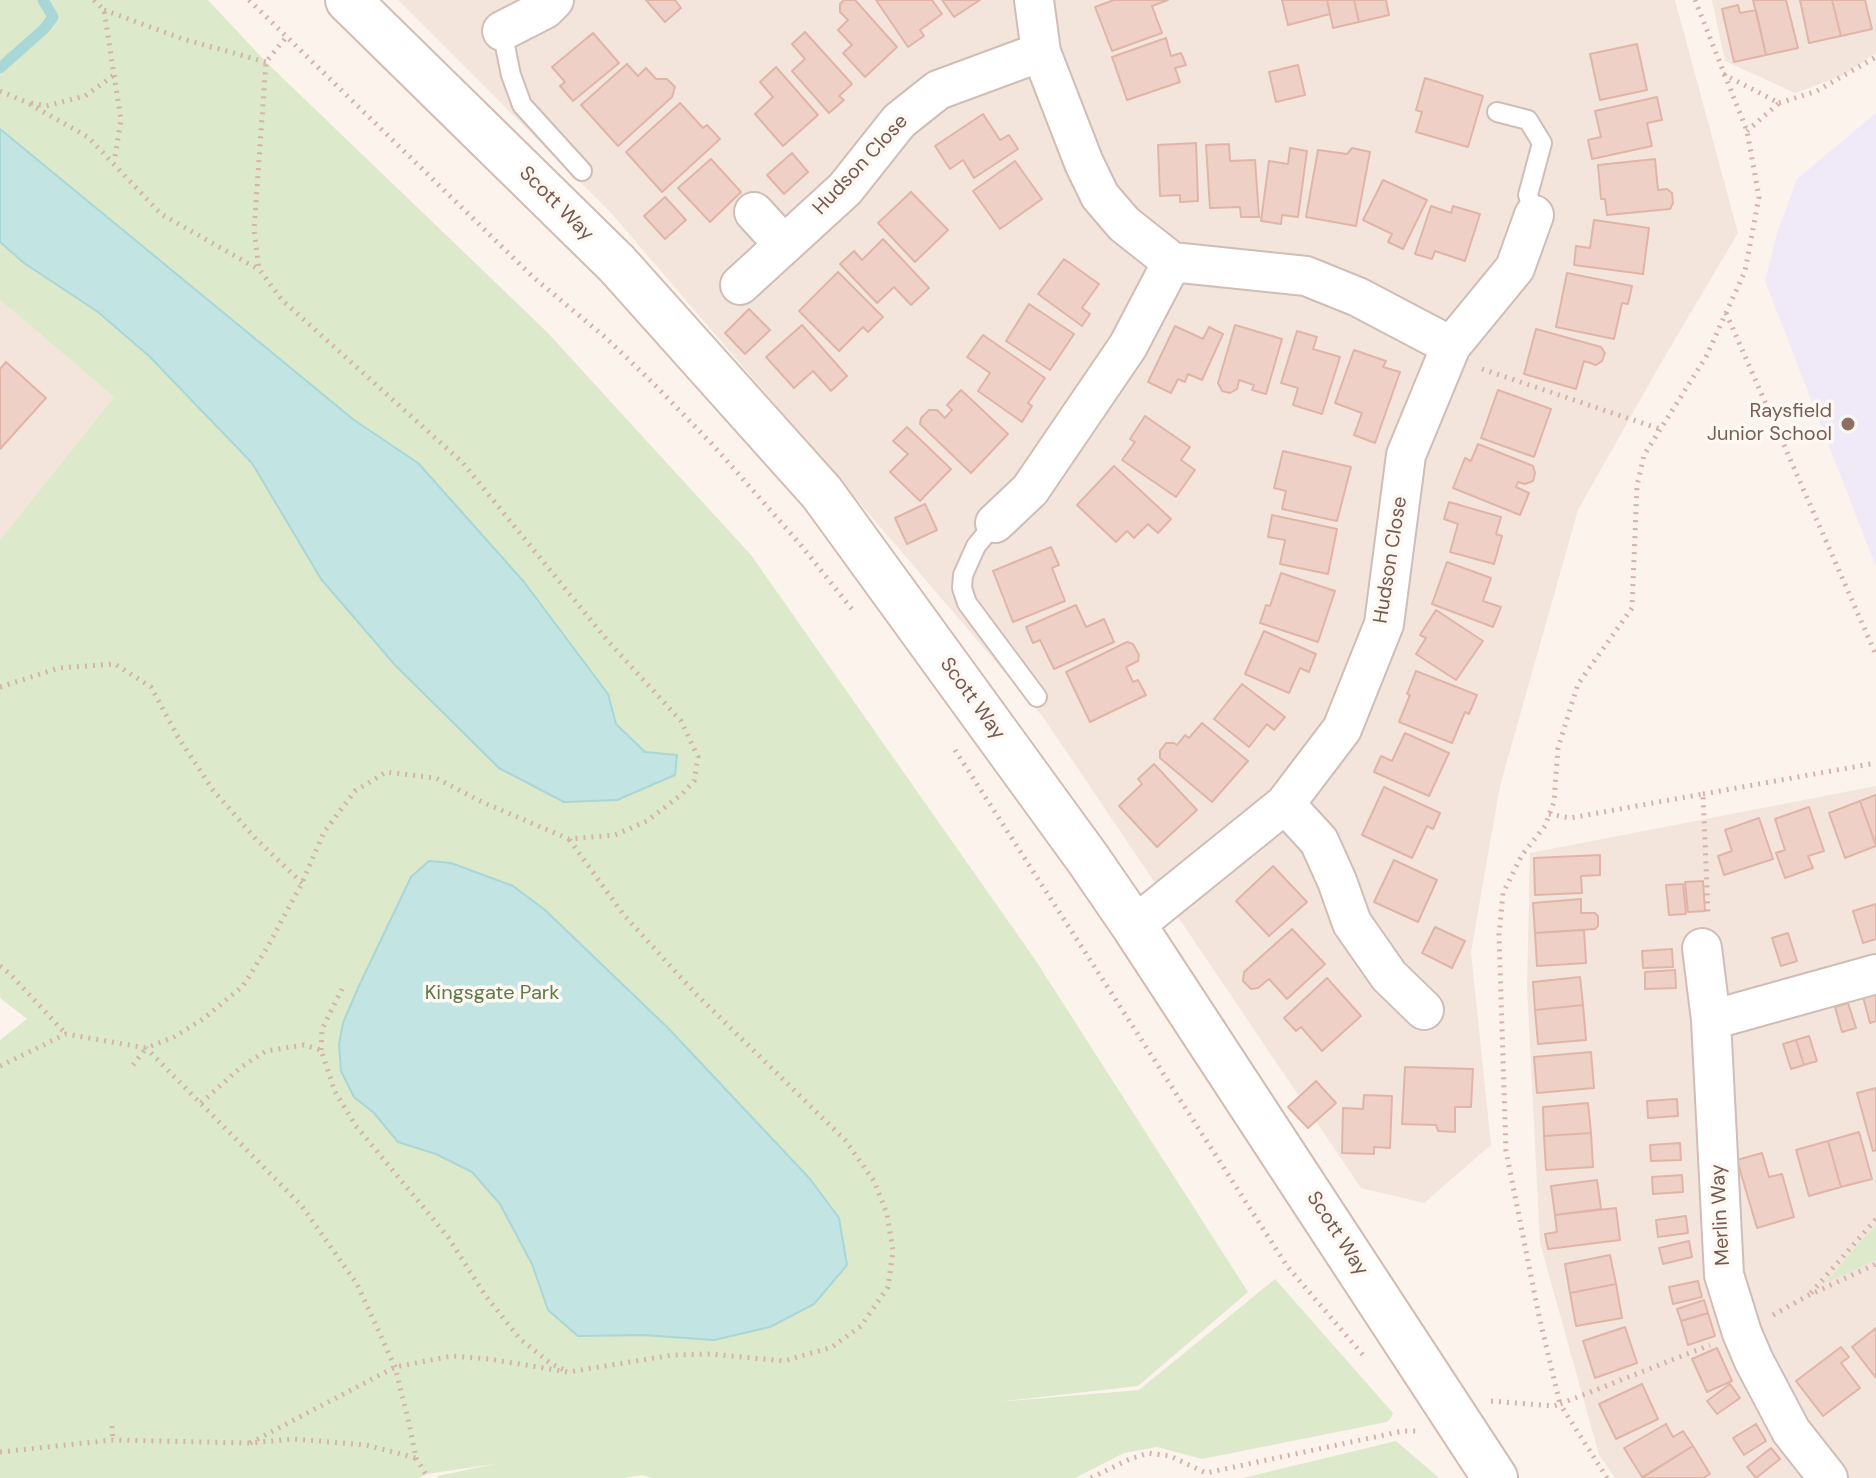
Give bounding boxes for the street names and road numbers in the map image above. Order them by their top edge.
street label: Hudson Close [808,110,914,220]
street label: Scott Way [514,162,598,246]
street label: Hudson Close [1369,495,1413,625]
street label: Scott Way [934,653,1010,745]
street label: Merlin Way [1706,1164,1736,1266]
street label: Scott Way [1301,1187,1373,1281]

